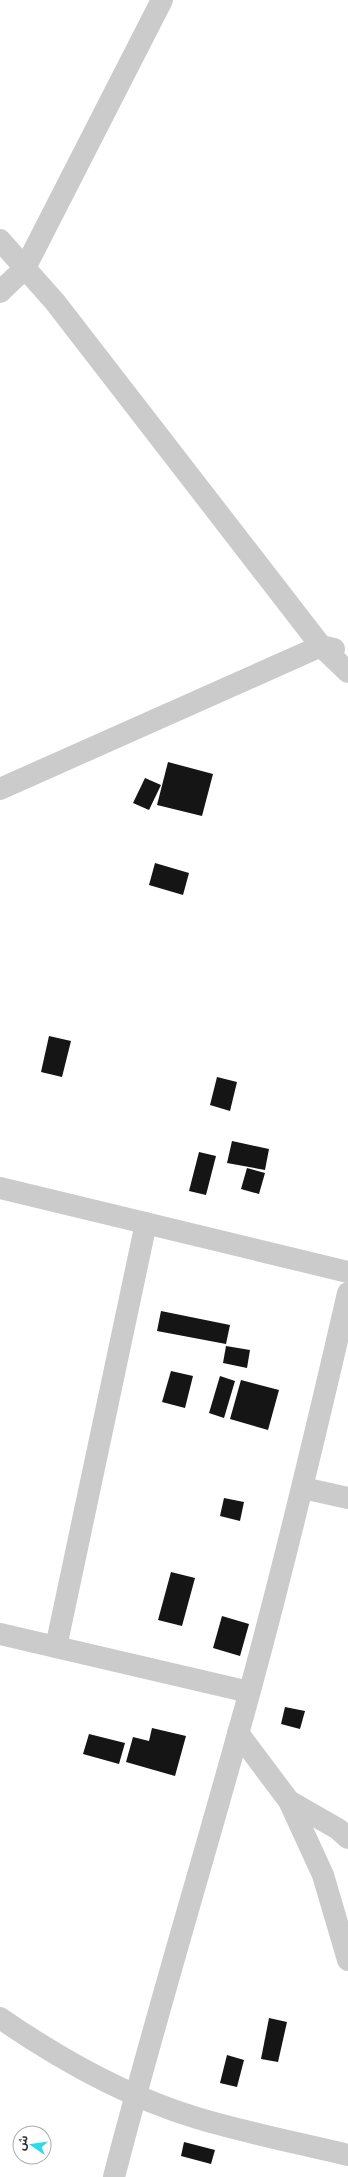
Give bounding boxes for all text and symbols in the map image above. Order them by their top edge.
north arrow [12,2125,52,2165]
text: ش [14,2134,32,2152]

